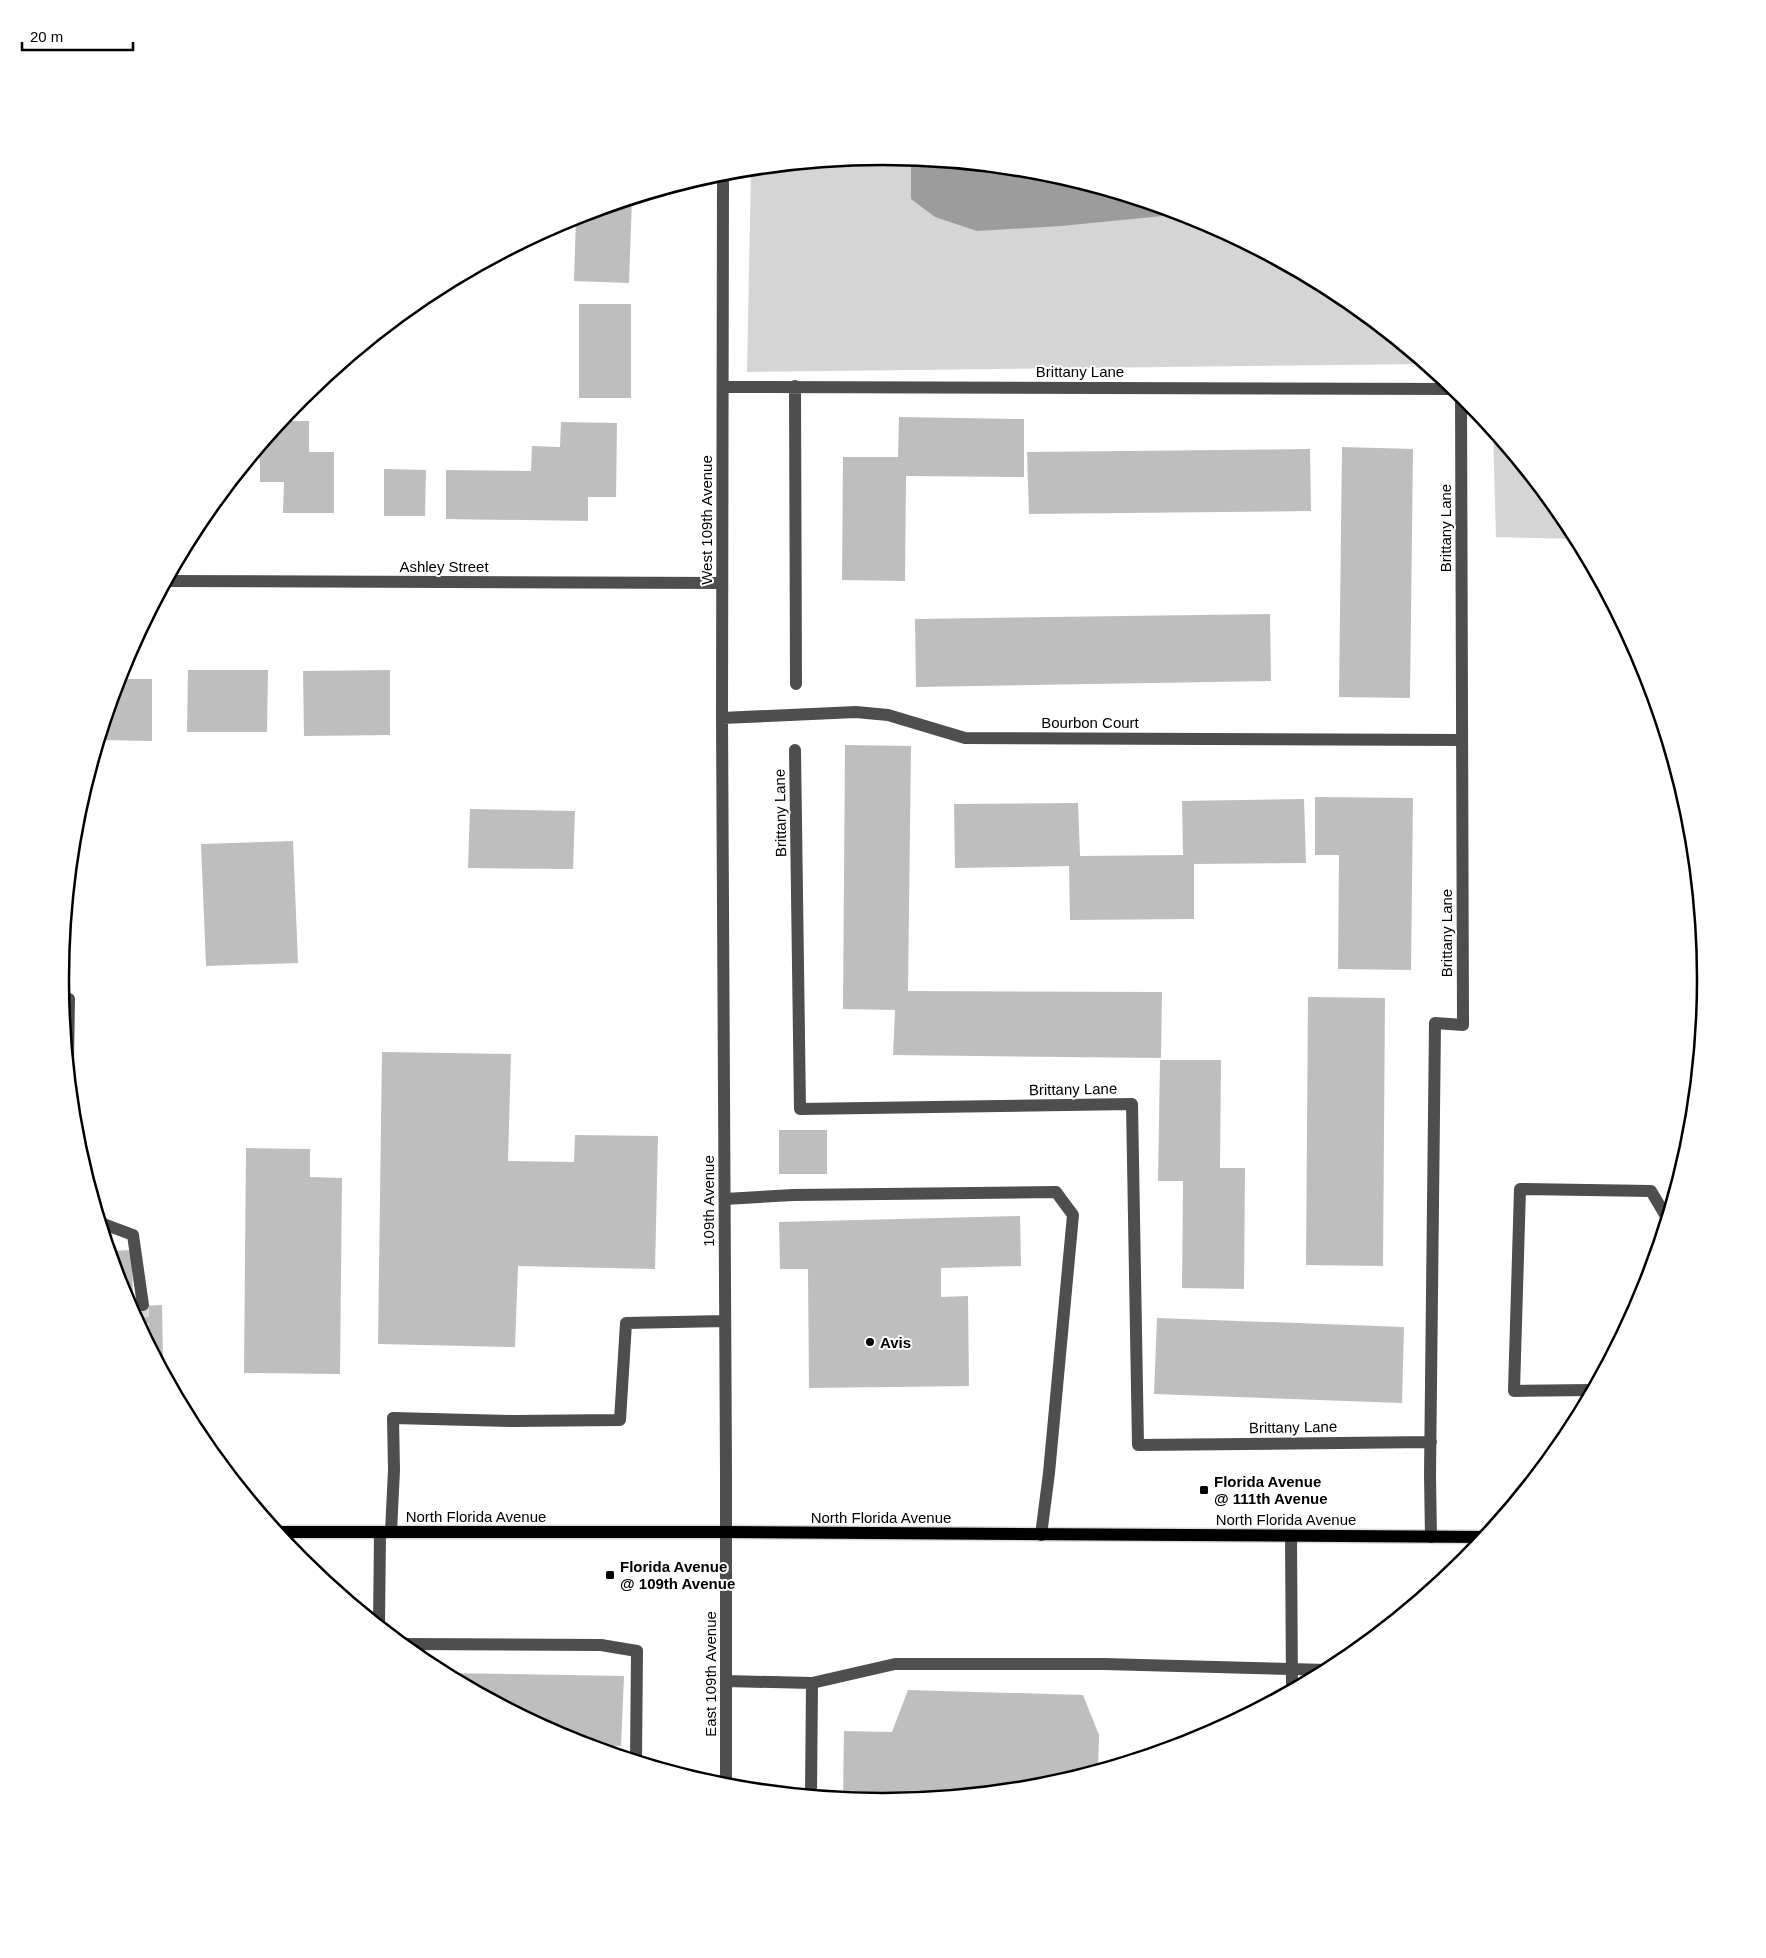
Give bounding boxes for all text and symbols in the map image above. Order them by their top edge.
scale bar [22,20,134,52]
text: 20 m [30,28,63,45]
street label: Brittany Lane [1036,363,1124,380]
street label: West 109th Avenue [698,455,715,585]
street label: Brittany Lane [1437,484,1454,572]
street label: Ashley Street [399,558,489,575]
street label: Bourbon Court [1041,714,1140,731]
street label: Brittany Lane [771,769,789,857]
street label: Brittany Lane [1438,889,1455,977]
street label: Brittany Lane [1029,1080,1117,1098]
street label: 109th Avenue [700,1155,717,1247]
place label: Avis [880,1334,911,1351]
marker: Avis [864,1336,876,1348]
street label: Brittany Lane [1249,1418,1337,1436]
place label: Florida Avenue @ 111th Avenue [1214,1473,1328,1507]
marker: Florida Avenue @ 111th Avenue [1198,1484,1210,1496]
street label: North Florida Avenue [406,1508,546,1525]
street label: North Florida Avenue [811,1509,951,1526]
street label: North Florida Avenue [1216,1511,1356,1528]
place label: Florida Avenue @ 109th Avenue [620,1558,735,1592]
marker: Florida Avenue @ 109th Avenue [604,1569,616,1581]
street label: East 109th Avenue [702,1611,719,1737]

